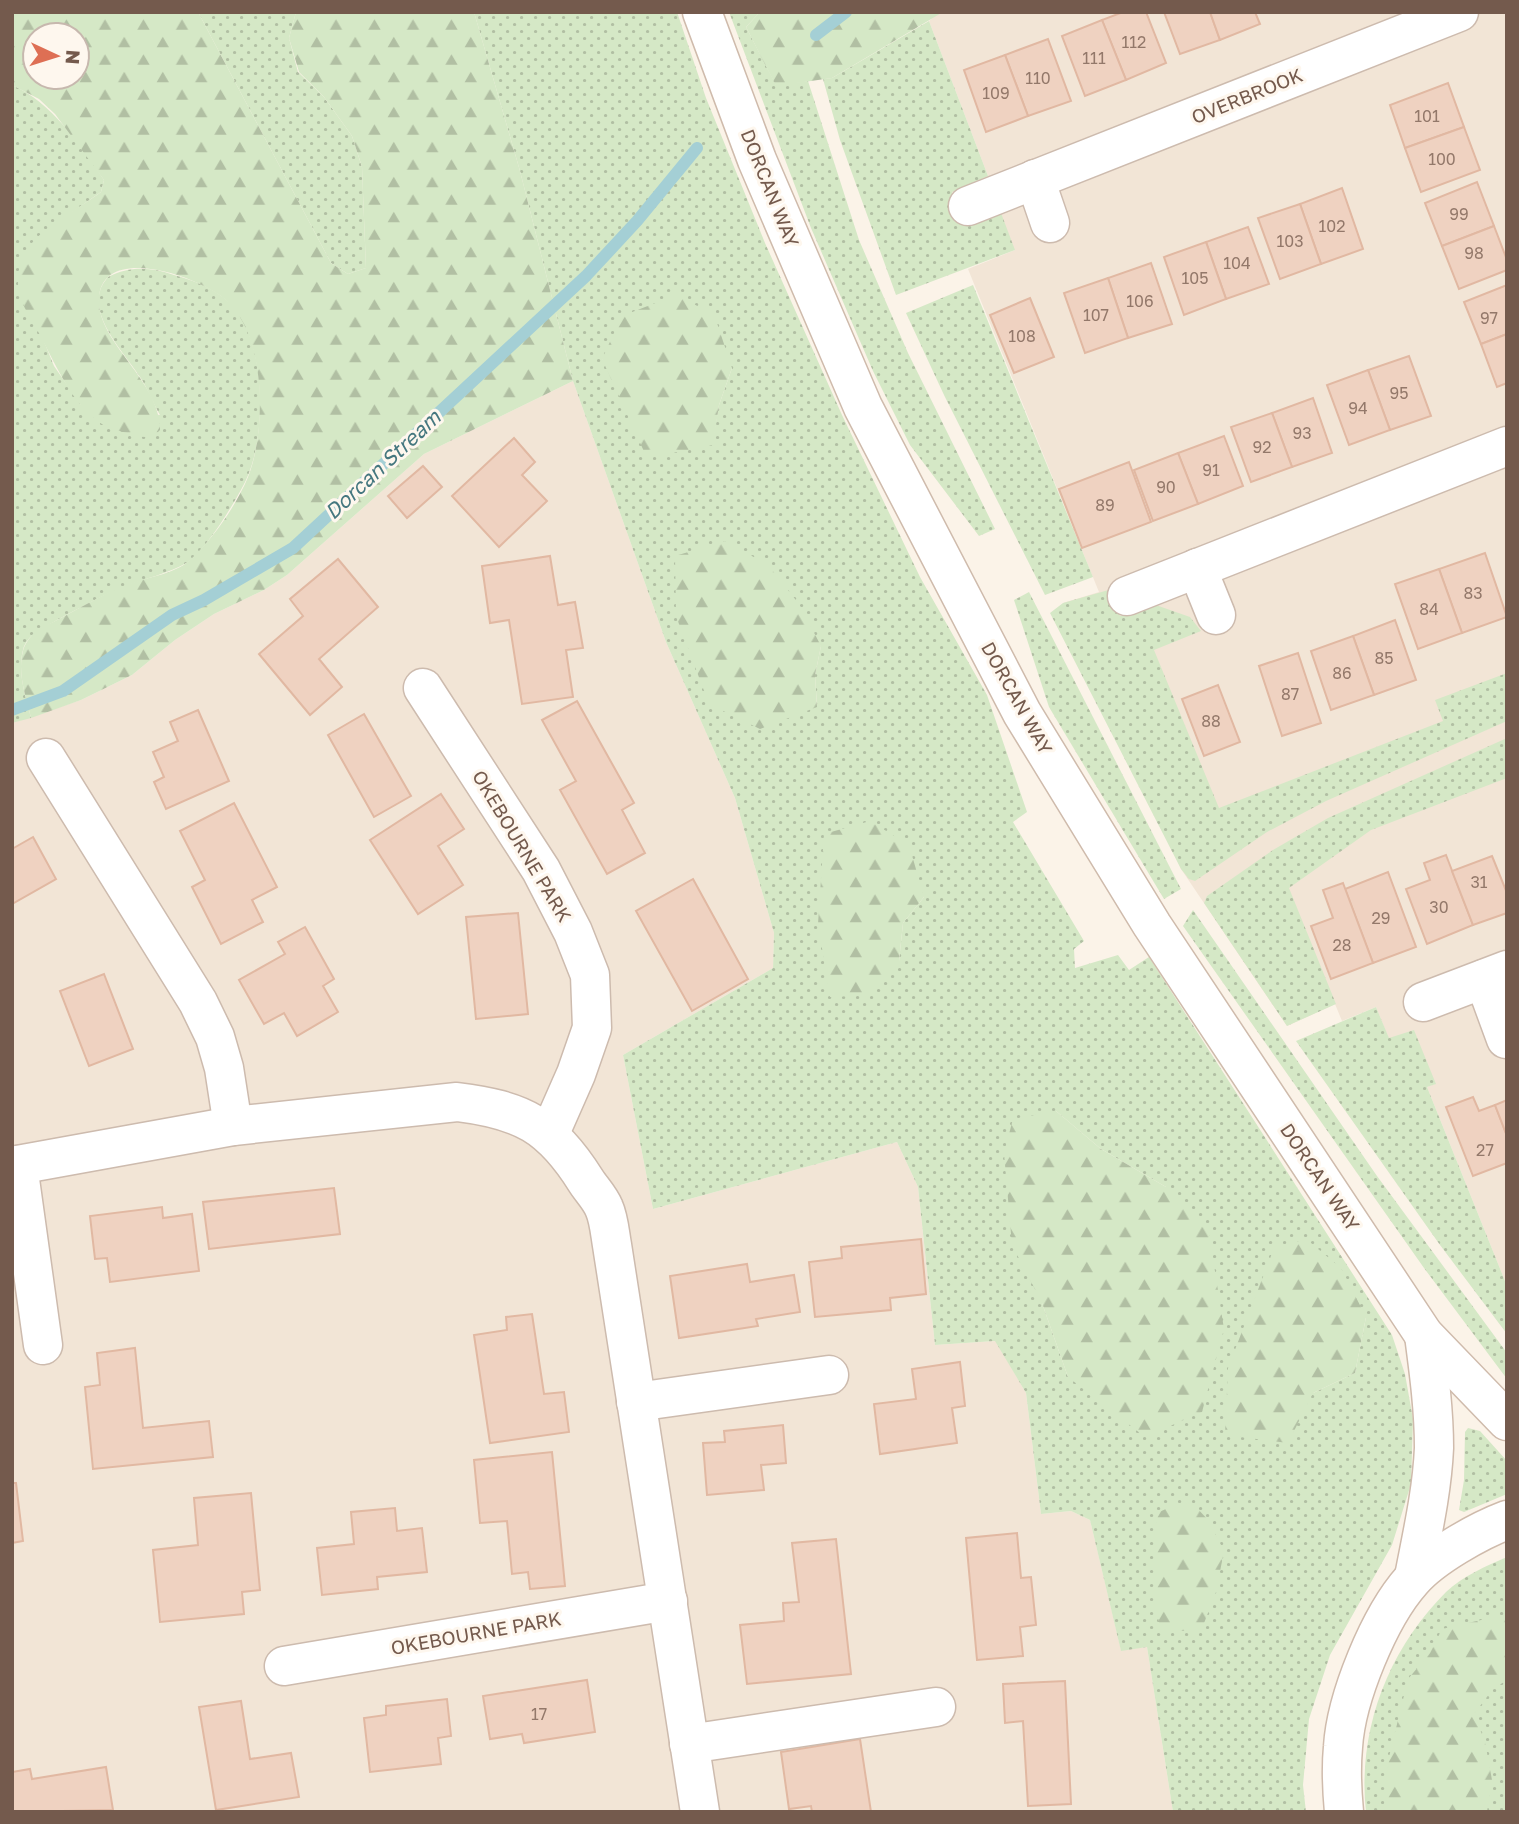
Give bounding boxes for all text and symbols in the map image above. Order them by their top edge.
north arrow [21,21,91,91]
house number: 112 [1122,32,1146,52]
house number: 111 [1082,48,1106,68]
text: N [61,49,85,65]
street label: OVERBROOK [1188,63,1306,128]
house number: 110 [1025,68,1051,88]
house number: 109 [982,83,1010,103]
house number: 101 [1414,106,1440,126]
street label: DORCAN WAY [736,126,805,250]
house number: 100 [1428,149,1456,169]
house number: 99 [1449,204,1469,224]
house number: 102 [1319,216,1345,236]
house number: 103 [1276,231,1304,251]
house number: 98 [1464,243,1484,263]
house number: 104 [1223,253,1251,273]
house number: 105 [1182,268,1208,288]
house number: 106 [1126,291,1154,311]
house number: 107 [1083,305,1109,325]
house number: 97 [1480,308,1498,328]
house number: 108 [1008,326,1036,346]
house number: 95 [1390,383,1408,403]
house number: 94 [1348,398,1368,418]
water label: Dorcan Stream [319,403,447,525]
house number: 93 [1292,423,1312,443]
house number: 92 [1253,437,1271,457]
house number: 91 [1202,460,1220,480]
house number: 90 [1156,477,1176,497]
house number: 89 [1095,495,1115,515]
house number: 83 [1463,583,1483,603]
house number: 84 [1419,599,1439,619]
street label: DORCAN WAY [977,638,1058,758]
house number: 85 [1374,648,1394,668]
house number: 86 [1332,663,1352,683]
house number: 87 [1281,684,1299,704]
house number: 88 [1201,711,1221,731]
street label: OKEBOURNE PARK [468,766,577,926]
house number: 31 [1470,872,1488,892]
house number: 30 [1429,897,1449,917]
house number: 29 [1372,908,1390,928]
house number: 28 [1332,935,1352,955]
street label: DORCAN WAY [1276,1119,1365,1235]
house number: 27 [1476,1140,1494,1160]
street label: OKEBOURNE PARK [389,1606,563,1659]
house number: 17 [531,1704,547,1724]

